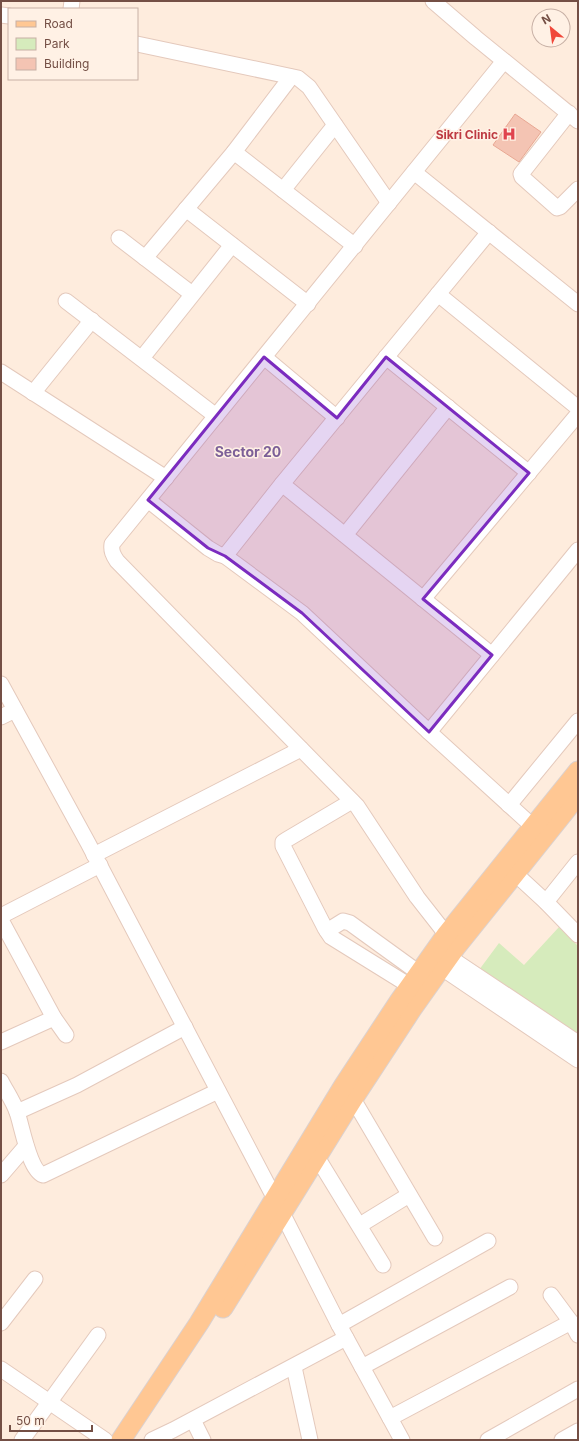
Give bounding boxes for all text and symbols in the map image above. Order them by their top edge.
legend [8,8,138,80]
north arrow [531,8,571,48]
text: N [539,11,553,27]
text: Road [44,16,73,31]
text: Park [44,36,70,51]
text: Building [44,56,89,71]
hospital icon: Sikri Clinic [501,126,517,142]
place label: Sikri Clinic [436,127,498,142]
district label: Sector 20 [215,443,281,460]
scale bar [10,1407,92,1433]
text: 50 m [16,1413,45,1428]

